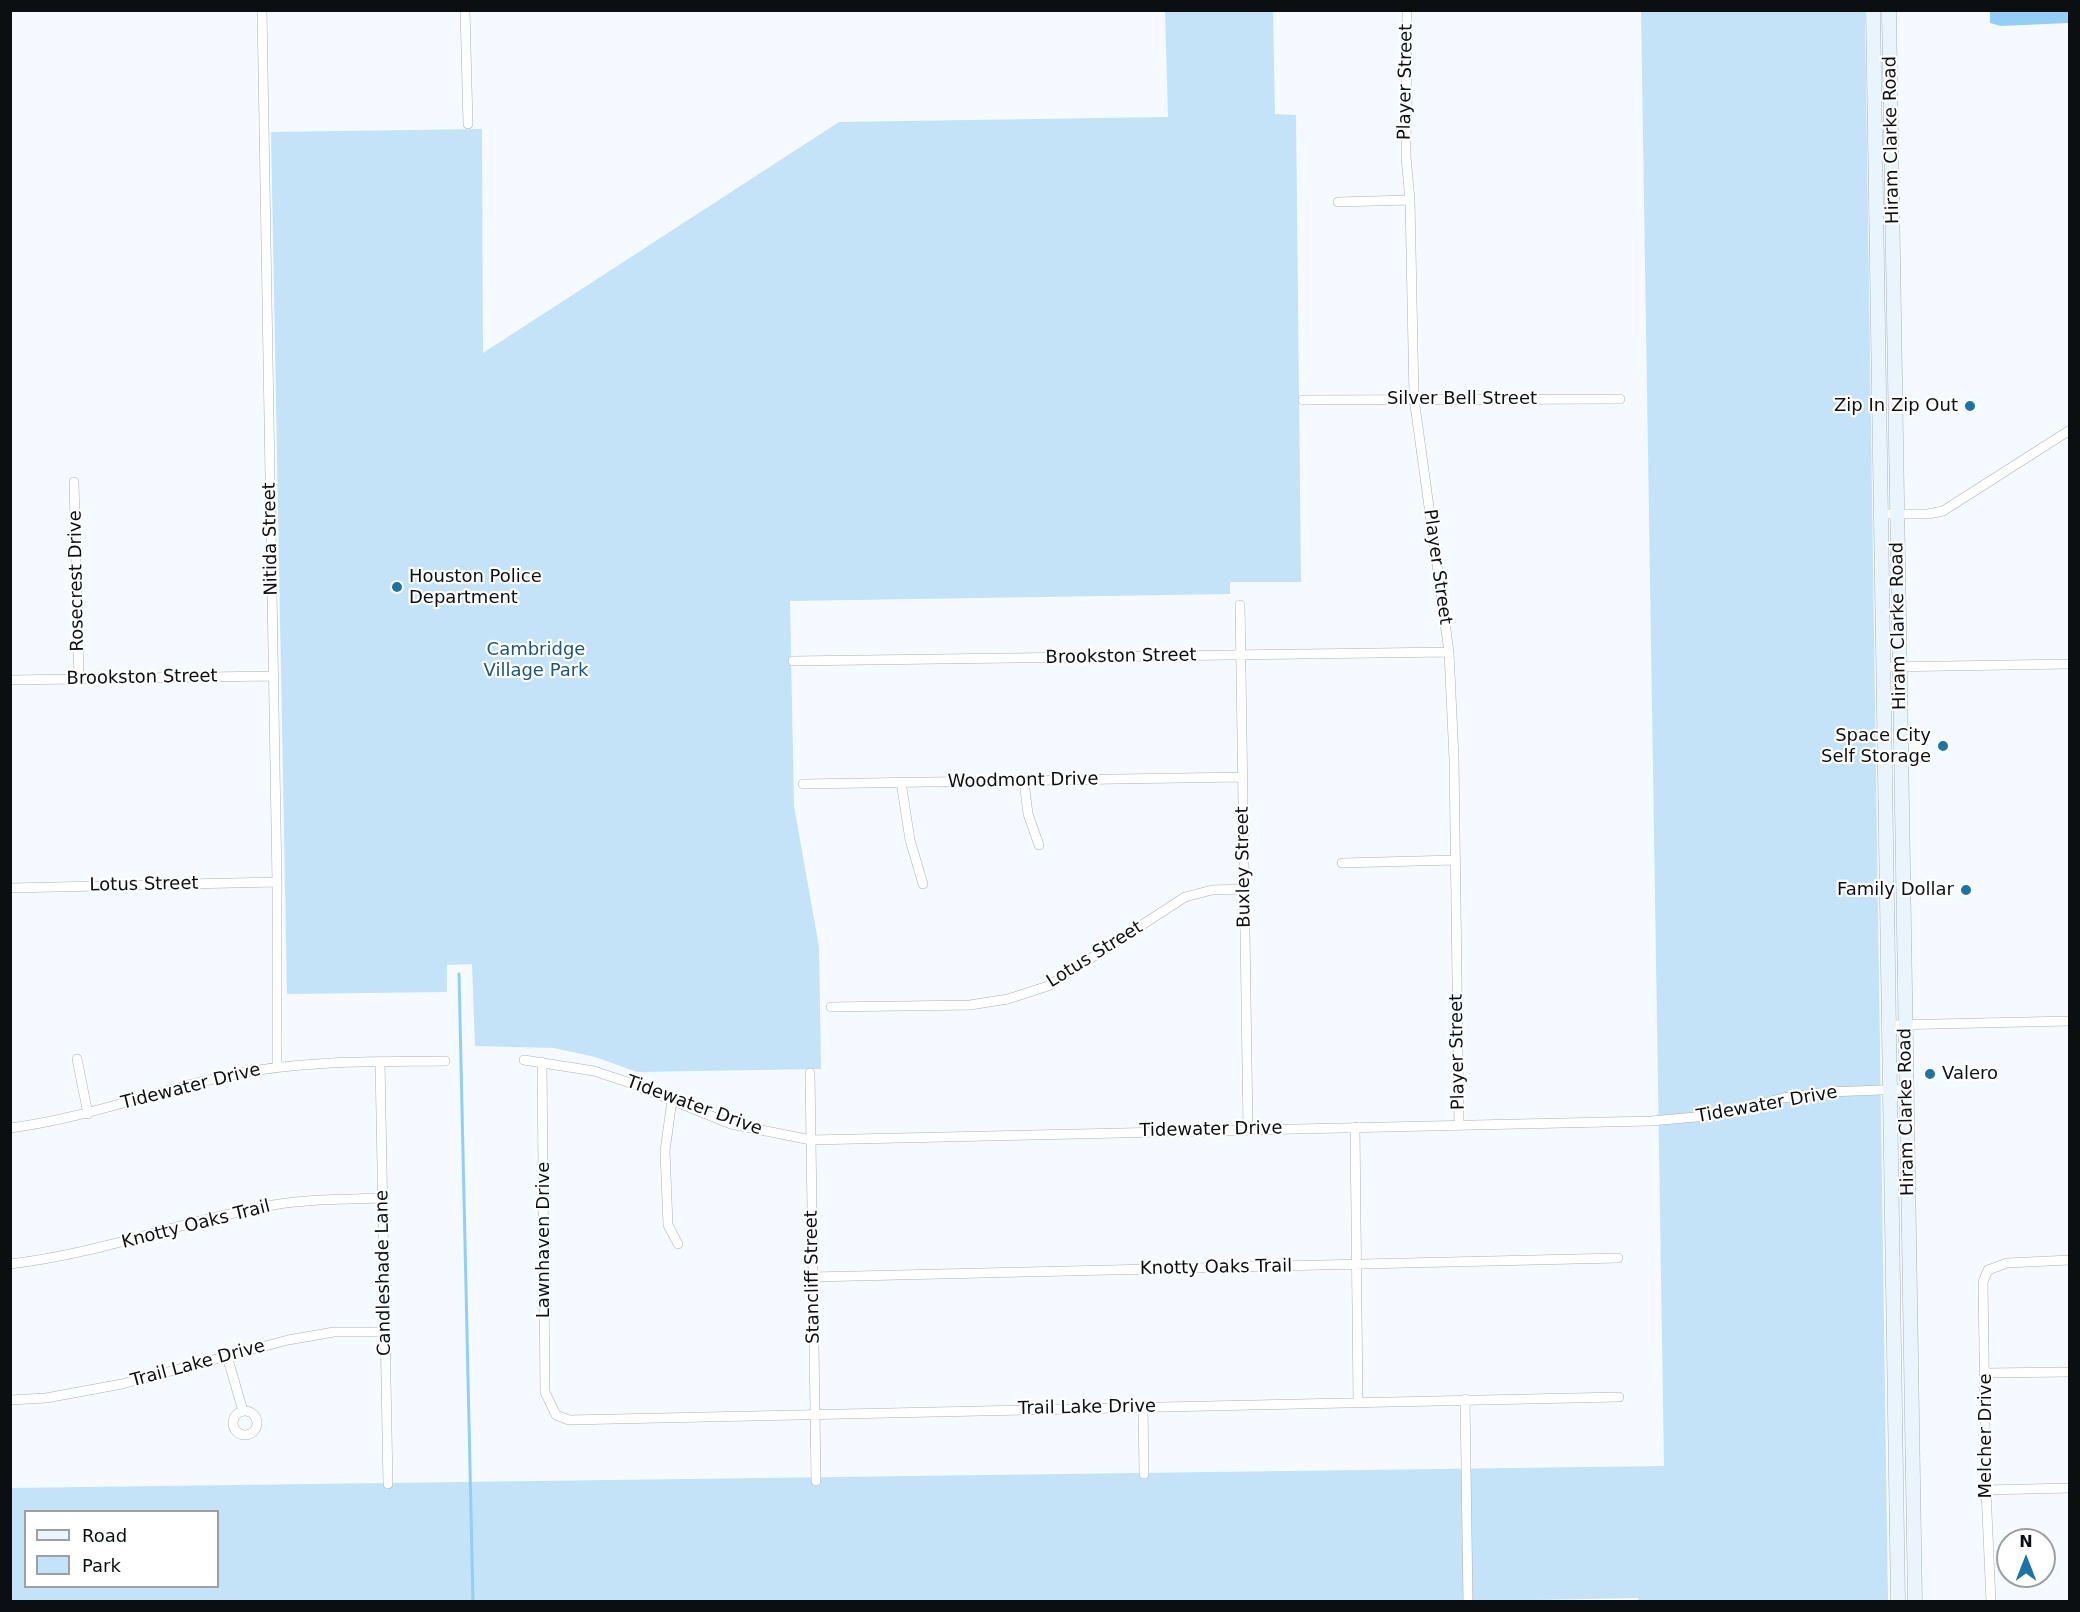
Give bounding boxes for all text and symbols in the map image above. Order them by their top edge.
street label: Player Street [1394,24,1418,140]
street label: Hiram Clarke Road [1880,56,1904,224]
street label: Silver Bell Street [1387,388,1537,410]
place label: Zip In Zip Out [1834,395,1958,417]
marker: Zip In Zip Out [1963,399,1977,413]
street label: Nitida Street [259,482,283,596]
street label: Player Street [1418,508,1456,626]
street label: Rosecrest Drive [65,510,89,652]
street label: Hiram Clarke Road [1887,542,1911,710]
place label: Houston Police Department [409,566,542,608]
marker: Houston Police Department [390,580,404,594]
park label: Cambridge Village Park [483,639,589,682]
street label: Brookston Street [1045,645,1197,669]
street label: Brookston Street [66,666,218,690]
place label: Space City Self Storage [1821,725,1931,768]
marker: Space City Self Storage [1936,739,1950,753]
street label: Woodmont Drive [947,769,1099,793]
street label: Buxley Street [1232,806,1256,928]
street label: Lotus Street [89,873,199,897]
place label: Family Dollar [1837,879,1954,901]
marker: Family Dollar [1959,883,1973,897]
street label: Lotus Street [1043,917,1147,993]
street label: Player Street [1446,994,1470,1110]
street label: Hiram Clarke Road [1895,1028,1919,1196]
street label: Tidewater Drive [119,1059,263,1115]
place label: Valero [1942,1063,1998,1085]
marker: Valero [1923,1067,1937,1081]
street label: Tidewater Drive [623,1071,765,1141]
street label: Tidewater Drive [1695,1082,1839,1128]
street label: Tidewater Drive [1139,1118,1283,1142]
street label: Lawnhaven Drive [533,1162,555,1318]
street label: Candleshade Lane [372,1190,396,1356]
street label: Knotty Oaks Trail [120,1196,272,1254]
street label: Stancliff Street [801,1210,825,1344]
street label: Knotty Oaks Trail [1140,1256,1292,1280]
street label: Trail Lake Drive [128,1336,268,1392]
street label: Melcher Drive [1975,1373,1997,1499]
street label: Trail Lake Drive [1018,1396,1156,1420]
legend [24,1510,219,1588]
text: Road [82,1525,127,1546]
north arrow [1996,1528,2056,1588]
text: N [2019,1532,2033,1551]
text: Park [82,1555,121,1576]

